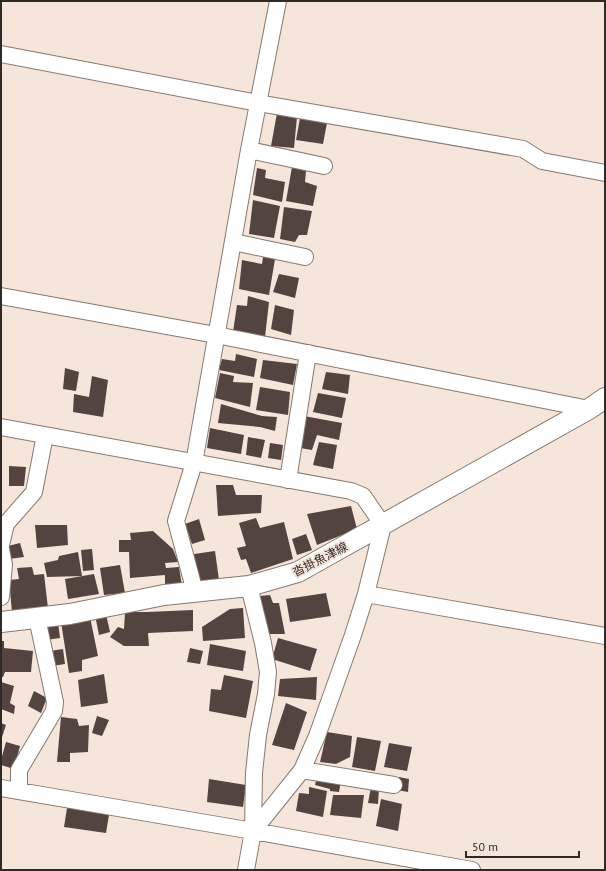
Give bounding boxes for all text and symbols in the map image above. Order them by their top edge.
street label: 沓掛魚津線 [290,539,350,579]
scale bar [466,833,579,859]
text: 50 m [472,839,498,854]

